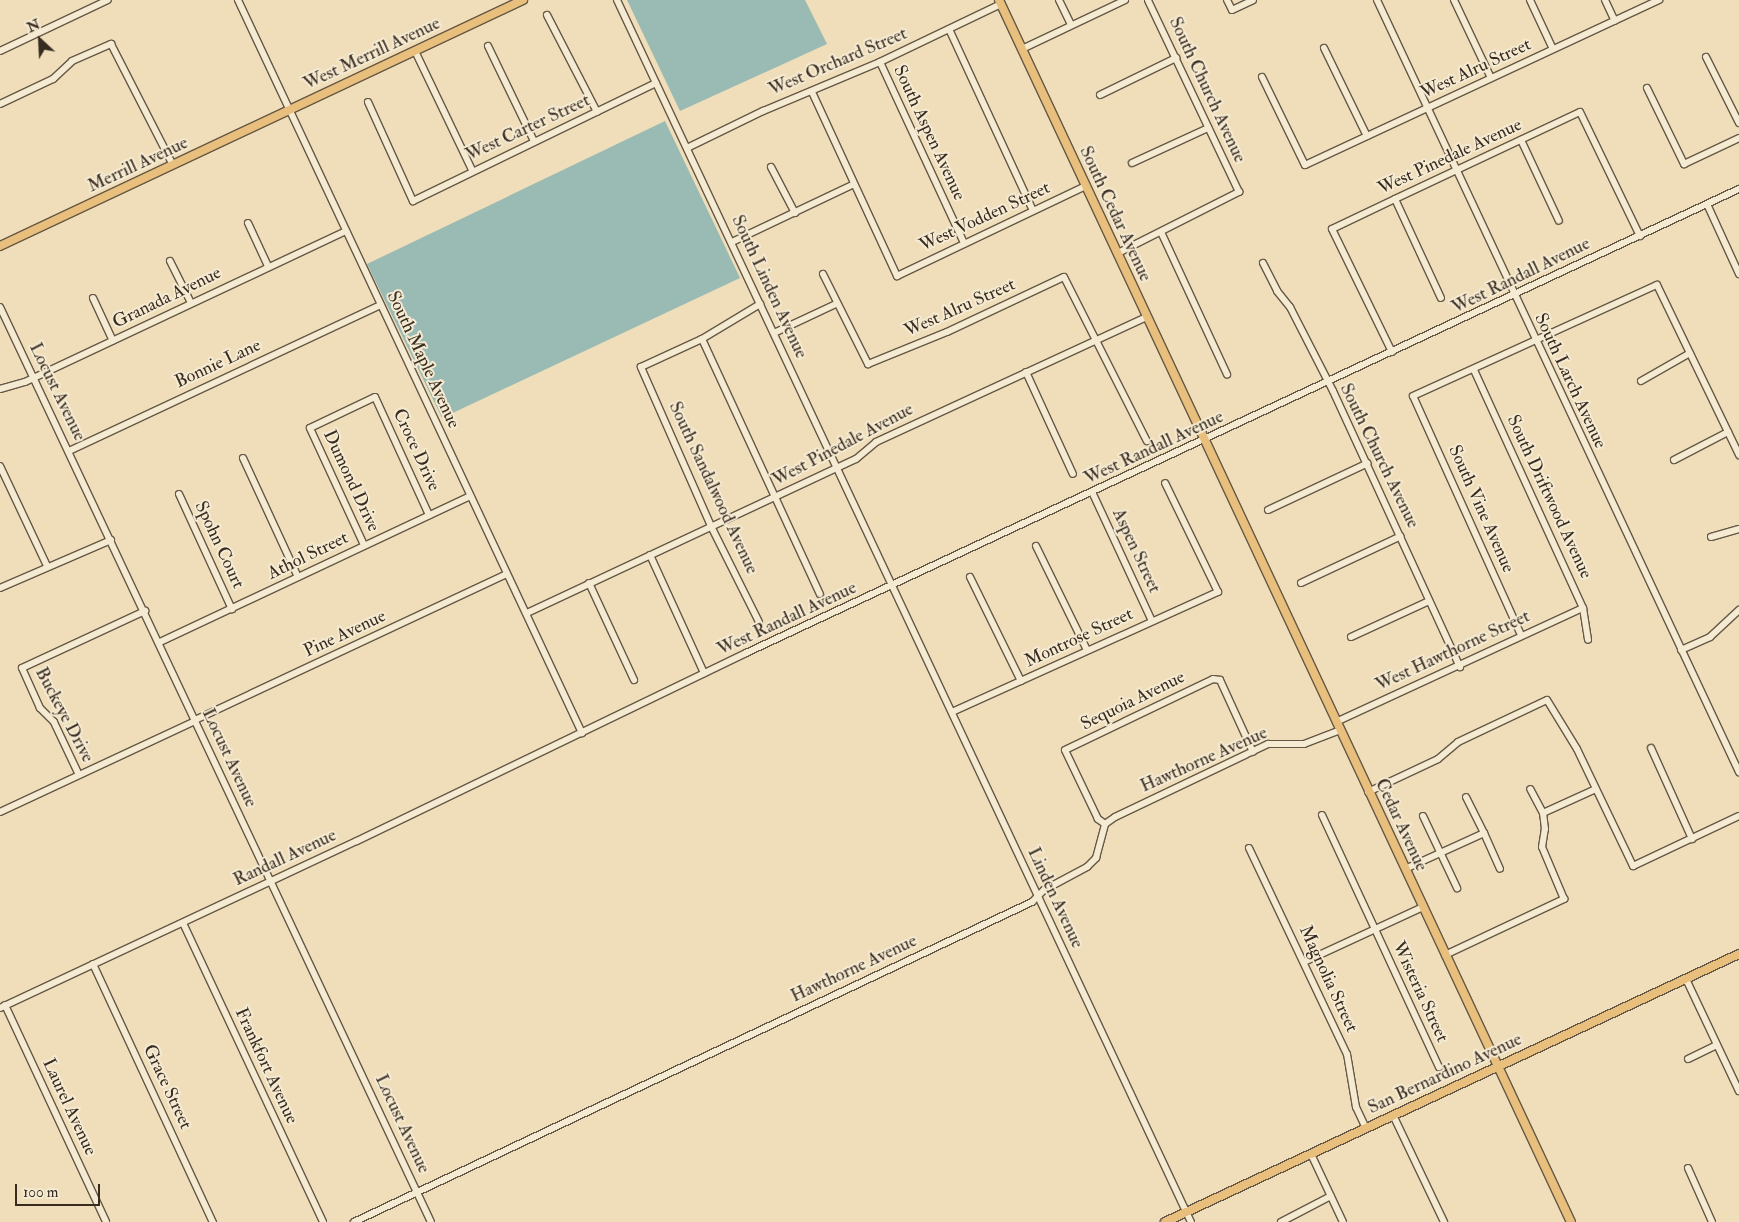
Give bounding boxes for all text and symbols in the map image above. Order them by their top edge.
street label: West Merrill Avenue [300,13,444,95]
street label: South Church Avenue [1164,14,1250,166]
north arrow [15,15,65,65]
text: N [24,16,43,36]
street label: West Orchard Street [766,23,910,101]
street label: West Alru Street [1417,34,1535,104]
street label: South Aspen Avenue [888,62,970,204]
street label: West Carter Street [463,90,593,166]
street label: West Pinedale Avenue [1375,114,1525,200]
street label: Merrill Avenue [85,132,191,198]
street label: South Cedar Avenue [1074,143,1156,285]
street label: West Vodden Street [916,177,1054,257]
street label: South Linden Avenue [726,212,812,362]
street label: West Randall Avenue [1448,233,1594,319]
street label: Granada Avenue [109,262,225,334]
street label: West Alru Street [901,274,1019,342]
street label: South Maple Avenue [382,288,464,432]
street label: South Larch Avenue [1529,310,1611,452]
street label: Bonnie Lane [172,335,264,393]
street label: Locust Avenue [24,340,90,444]
street label: South Church Avenue [1335,380,1423,532]
street label: South Sandalwood Avenue [664,398,762,578]
street label: West Pinedale Avenue [769,399,917,491]
street label: Croce Drive [388,406,444,494]
street label: West Randall Avenue [1081,406,1227,490]
street label: South Driftwood Avenue [1502,412,1596,582]
street label: Dumond Drive [318,427,384,535]
street label: South Vine Avenue [1443,442,1519,576]
street label: Spohn Court [189,498,249,592]
street label: Aspen Street [1107,505,1165,597]
street label: Athol Street [264,527,352,585]
street label: West Randall Avenue [714,577,860,661]
street label: Montrose Street [1021,604,1137,672]
street label: Pine Avenue [301,606,389,662]
street label: West Hawthorne Street [1372,606,1534,696]
street label: Buckeye Drive [30,664,98,766]
street label: Sequoia Avenue [1078,667,1188,735]
street label: Locust Avenue [197,705,261,811]
street label: Hawthorne Avenue [1137,722,1271,798]
street label: Cedar Avenue [1370,775,1432,875]
street label: Randall Avenue [230,825,340,891]
street label: Linden Avenue [1022,844,1088,952]
street label: Magnolia Street [1294,922,1362,1036]
street label: Hawthorne Avenue [788,930,920,1008]
street label: Wisteria Street [1387,938,1453,1046]
street label: Frankfort Avenue [230,1005,302,1127]
street label: San Bernardino Avenue [1365,1029,1525,1119]
street label: Grace Street [138,1041,196,1133]
street label: Laurel Avenue [37,1055,101,1159]
street label: Locust Avenue [370,1071,434,1177]
scale bar [18,1174,102,1206]
text: 100 m [23,1183,58,1202]

